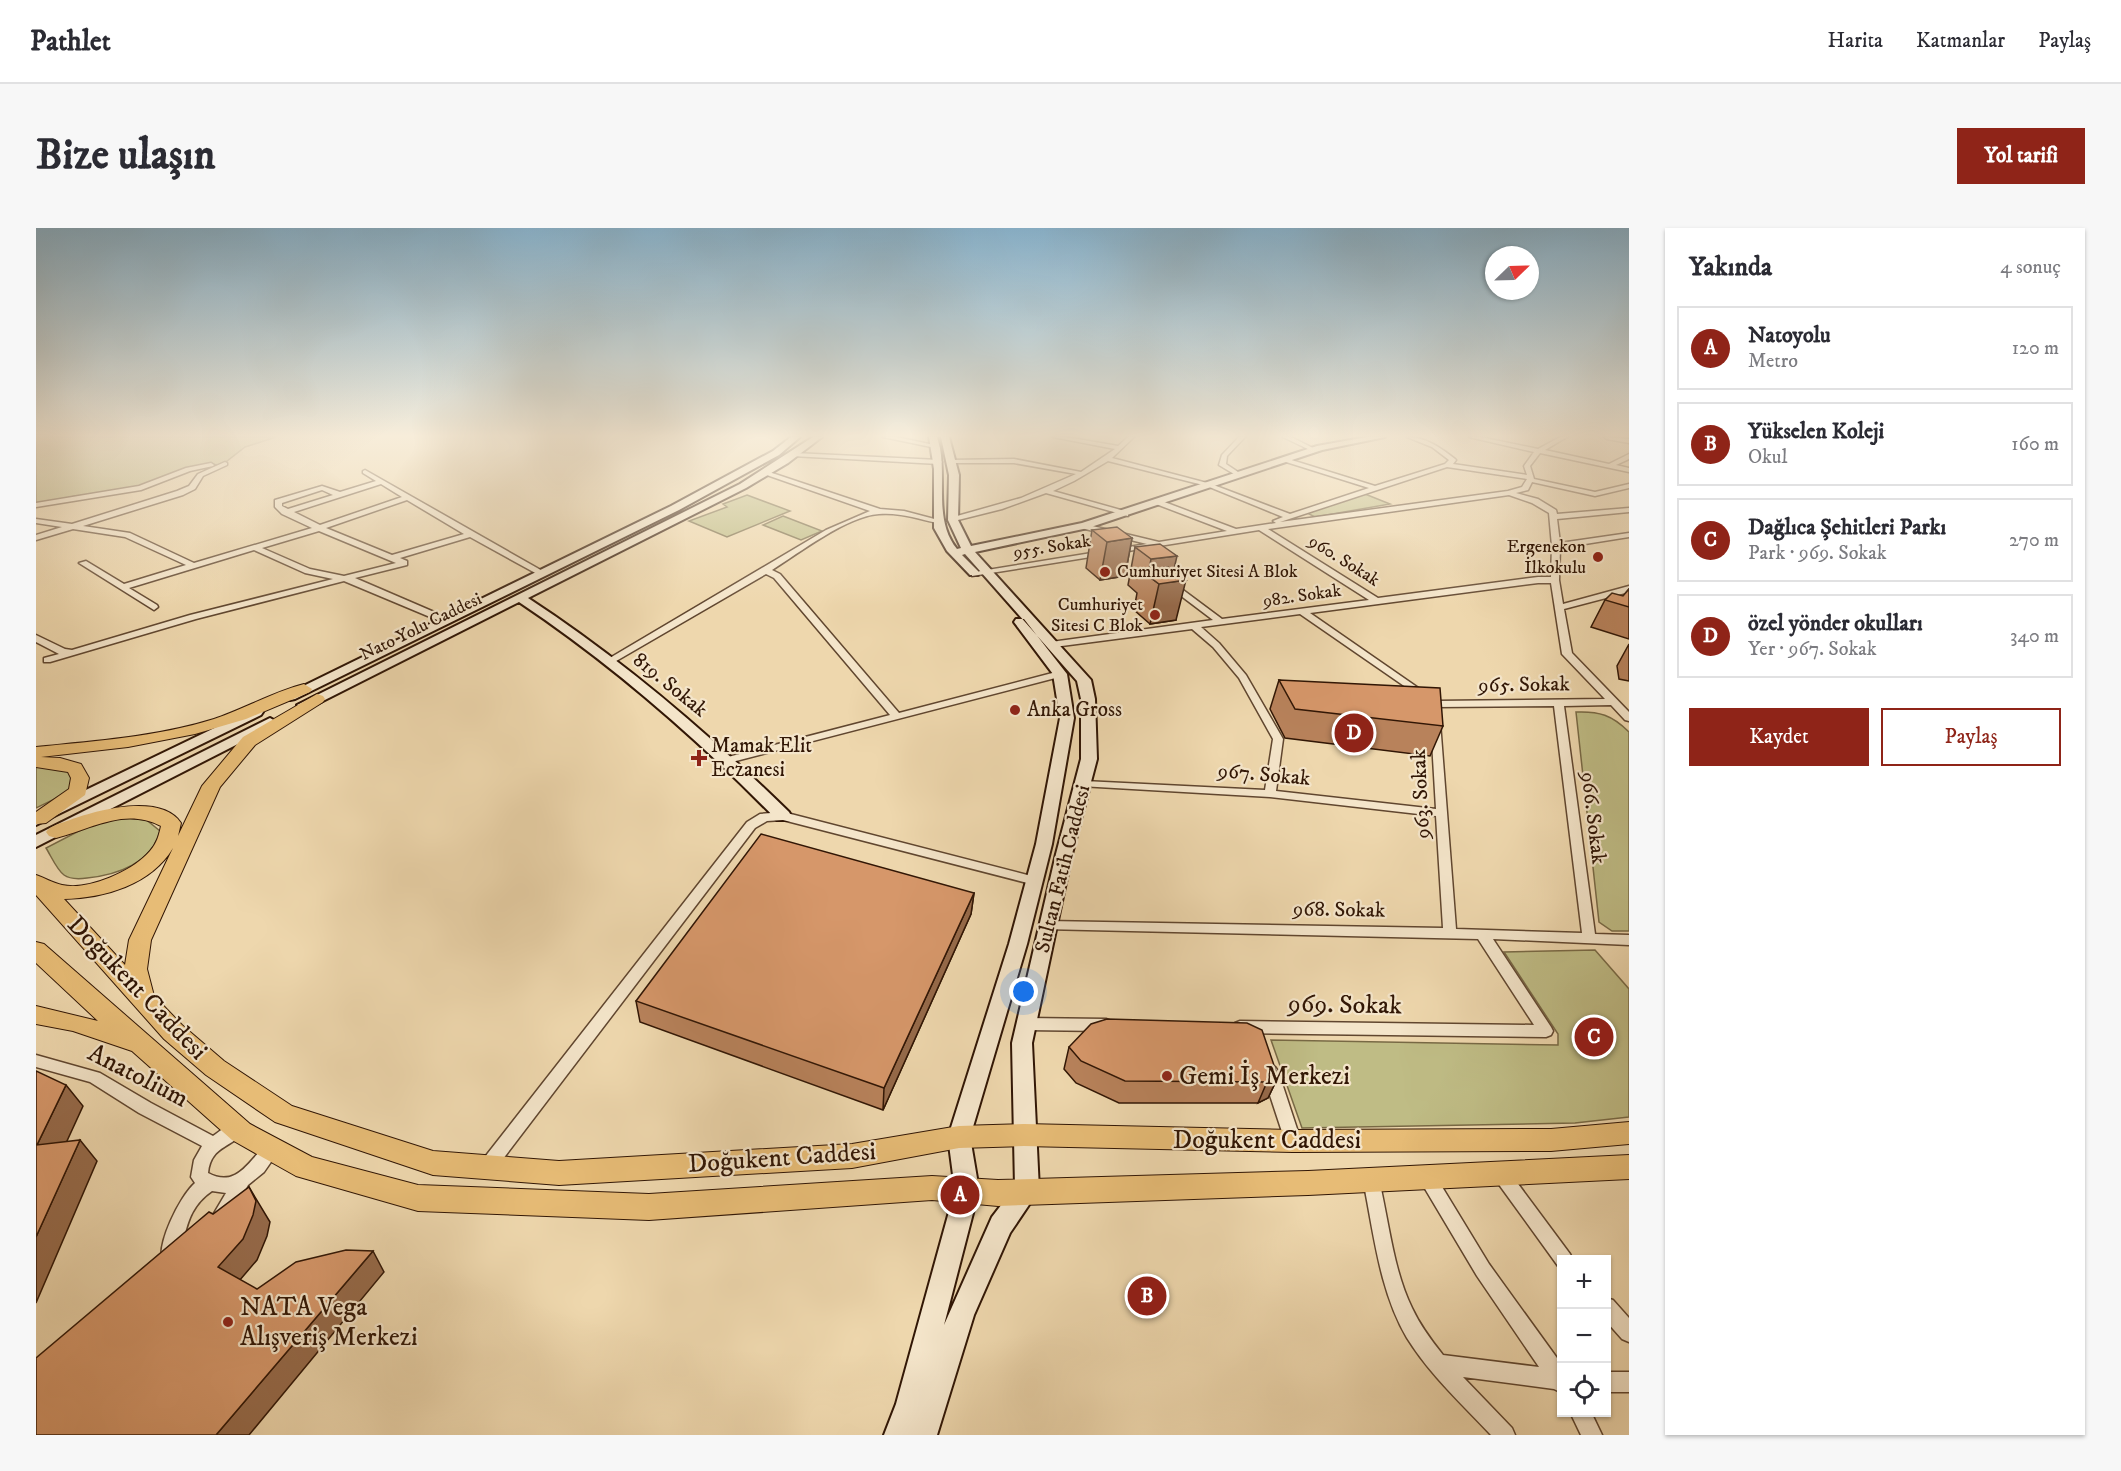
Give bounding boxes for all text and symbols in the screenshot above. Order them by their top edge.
text: Pathlet [30,24,111,59]
text: Harita [1828,28,1883,54]
text: Katmanlar [1916,28,2005,54]
text: Paylaş [2038,28,2091,54]
button: Yol tarifi [1957,128,2085,184]
text: Bize ulaşın [36,130,216,182]
north arrow [1485,246,1539,300]
text: Yakında [1689,251,1772,284]
text: 4 sonuç [2000,255,2061,280]
text: Natoyolu [1748,322,1831,349]
text: A [1704,336,1717,361]
text: 120 m [2012,336,2059,361]
text: Metro [1748,349,1798,374]
text: Yükselen Koleji [1748,418,1884,445]
text: B [1704,432,1717,457]
text: 160 m [2011,432,2059,457]
text: Okul [1748,445,1788,470]
text: Dağlıca Şehitleri Parkı [1748,514,1946,541]
text: C [1704,528,1717,553]
text: 270 m [2009,528,2059,553]
street label: 955. Sokak [1011,530,1092,564]
street label: 960. Sokak [1303,530,1384,592]
place label: Ergenekon İlkokulu [1507,536,1587,579]
text: Park · 969. Sokak [1748,541,1887,566]
marker: Ergenekon İlkokulu [1591,550,1605,564]
place label: Cumhuriyet Sitesi A Blok [1117,561,1298,583]
marker: Cumhuriyet Sitesi A Blok [1098,565,1112,579]
street label: 982. Sokak [1260,580,1343,613]
street label: Nato Yolu Caddesi [356,588,486,666]
place label: Cumhuriyet Sitesi C Blok [1051,594,1143,637]
marker: Cumhuriyet Sitesi C Blok [1148,608,1162,622]
text: özel yönder okulları [1748,610,1923,637]
text: D [1703,624,1718,649]
text: 340 m [2010,624,2059,649]
text: Yer · 967. Sokak [1748,637,1877,662]
street label: 819. Sokak [627,647,713,723]
street label: 965. Sokak [1477,671,1571,699]
place label: Anka Gross [1027,697,1122,723]
marker: Anka Gross [1008,703,1022,717]
button: Kaydet [1689,708,1869,766]
button: Paylaş [1881,708,2061,766]
pin: D [1334,710,1374,756]
place label: Mamak Elit Eczanesi [711,733,812,783]
street label: 963. Sokak [1406,748,1436,840]
marker: Mamak Elit Eczanesi [692,751,706,765]
street label: 967. Sokak [1216,758,1312,792]
street label: 966. Sokak [1574,769,1612,866]
street label: Sultan Fatih Caddesi [1030,782,1096,956]
street label: 968. Sokak [1292,896,1386,924]
street label: Doğukent Caddesi [60,909,214,1067]
your location [1009,977,1038,1006]
street label: 969. Sokak [1286,987,1402,1022]
pin: C [1574,1014,1614,1060]
street label: Anatolium [82,1037,194,1115]
place label: Gemi İş Merkezi [1179,1059,1350,1093]
marker: Gemi İş Merkezi [1160,1069,1174,1083]
street label: Doğukent Caddesi [1173,1124,1361,1157]
street label: Doğukent Caddesi [687,1135,877,1181]
pin: A [940,1172,980,1218]
map controls [1557,1255,1611,1417]
button: + [1557,1255,1611,1309]
pin: B [1128,1274,1166,1318]
place label: NATA Vega Alışveriş Merkezi [240,1291,418,1354]
button: − [1557,1309,1611,1363]
marker: NATA Vega Alışveriş Merkezi [221,1315,235,1329]
button: locate [1557,1363,1611,1417]

